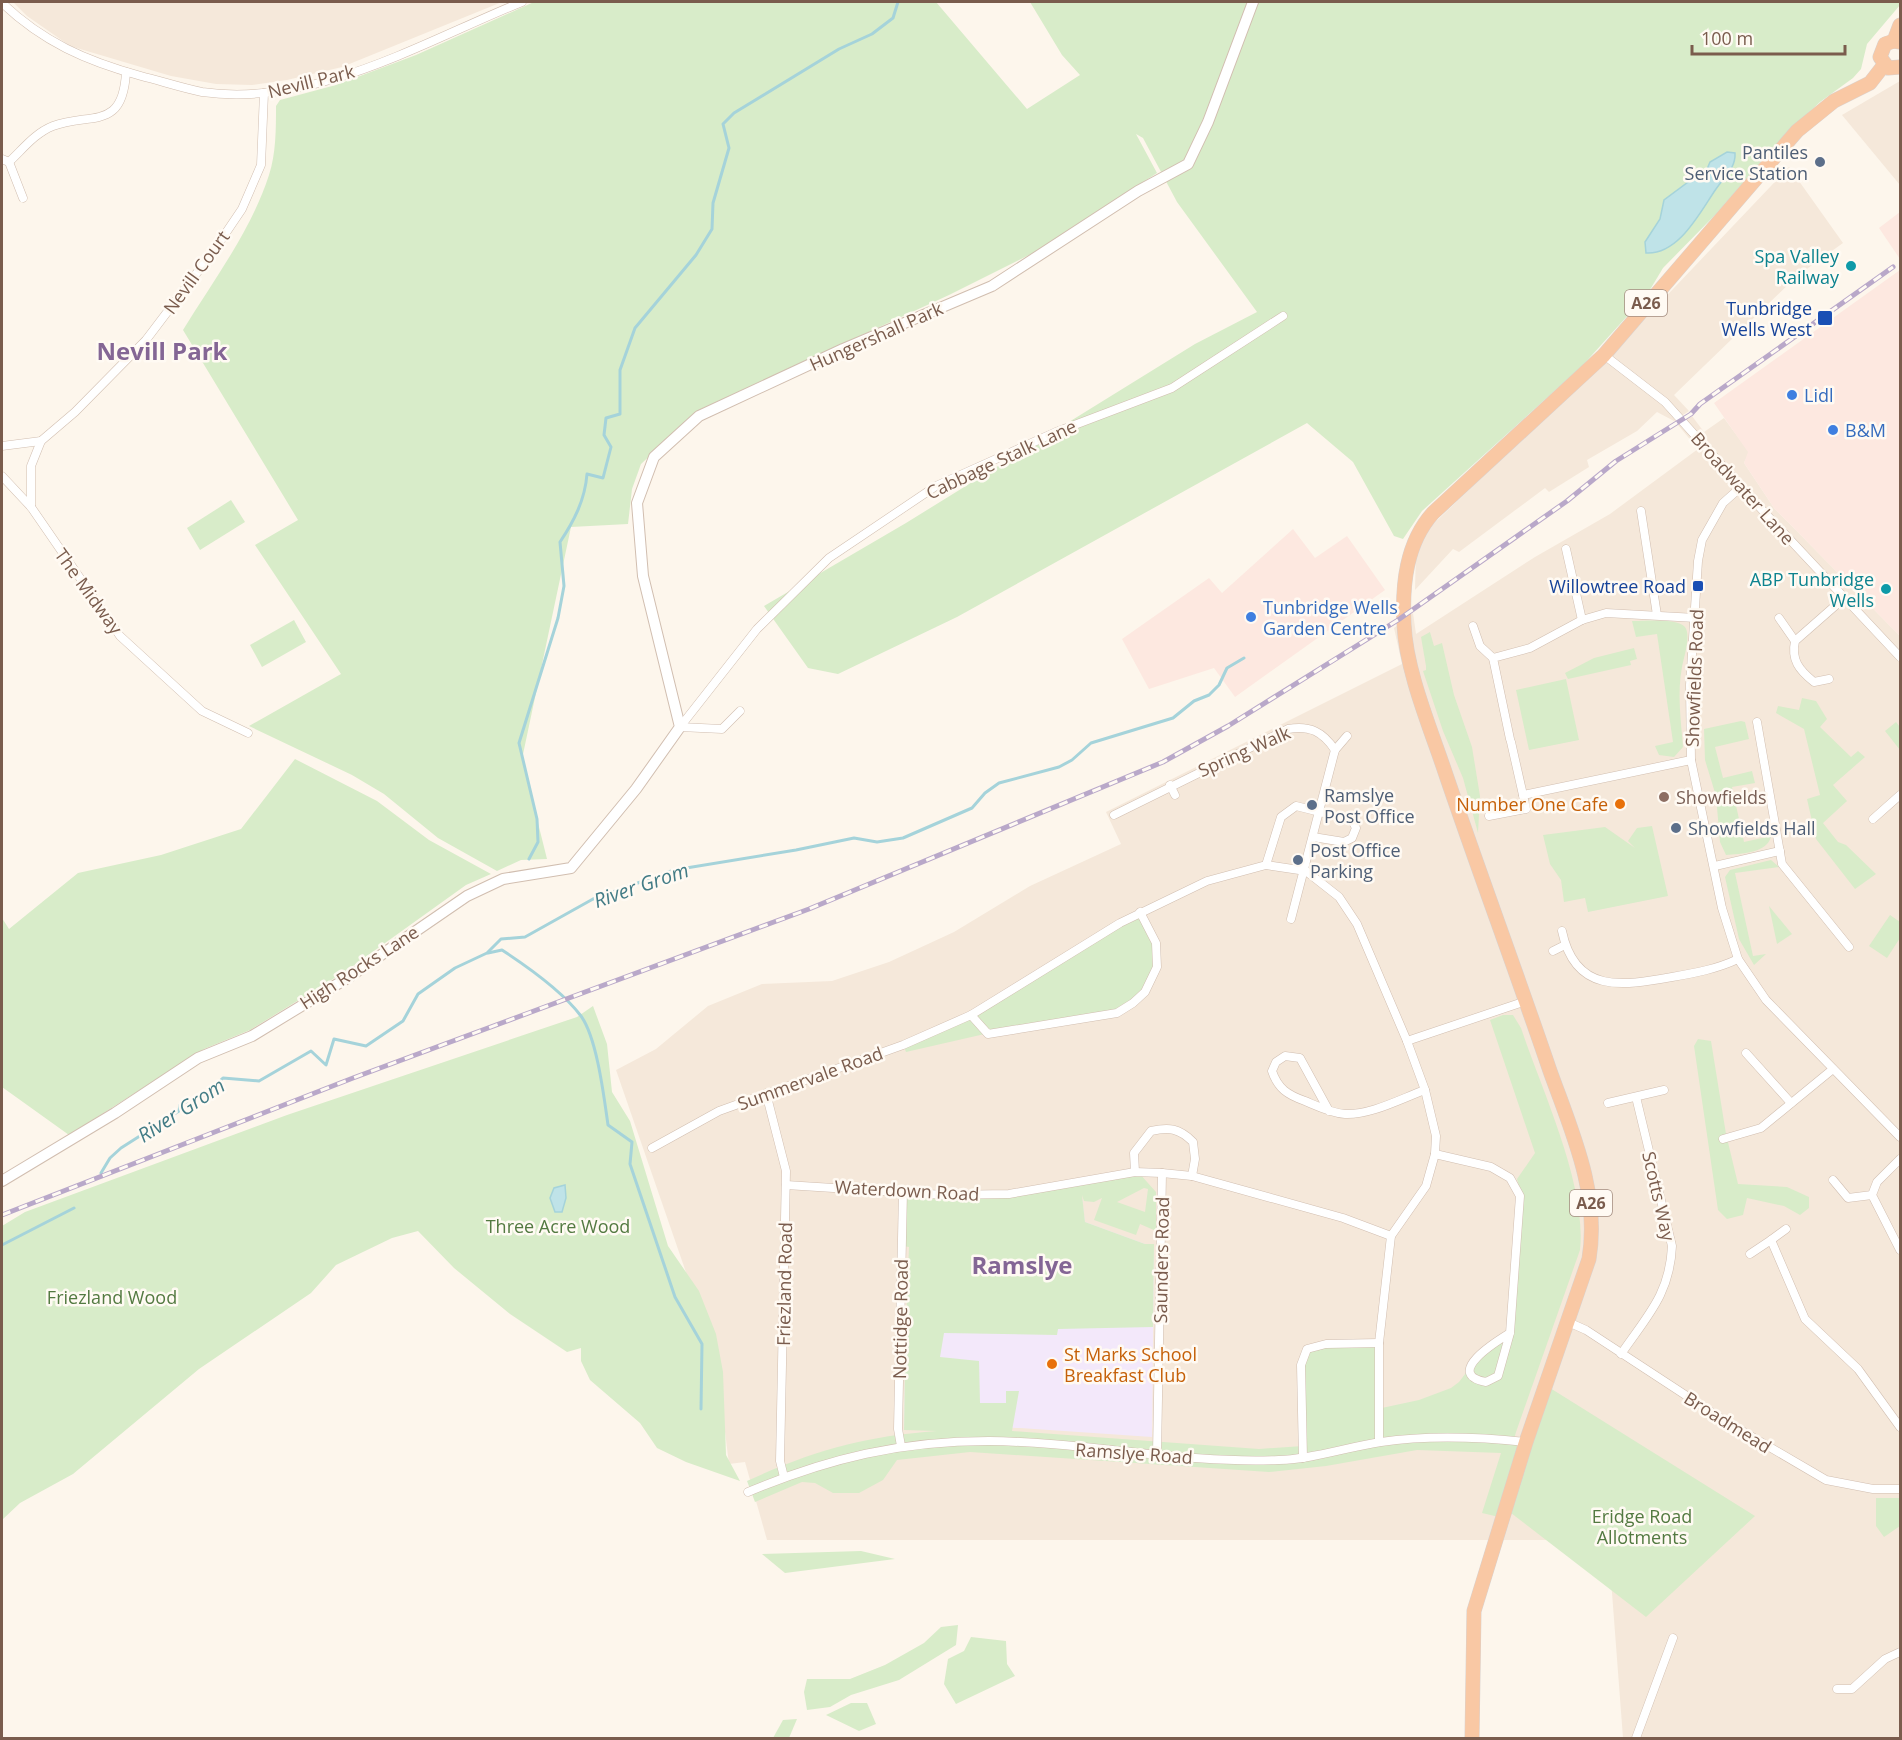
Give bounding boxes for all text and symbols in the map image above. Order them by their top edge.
scale bar [1692,18,1845,56]
text: 100 m [1701,26,1753,50]
street label: Nevill Park [265,59,357,103]
place label: Pantiles Service Station [1685,140,1808,185]
marker: Pantiles Service Station [1813,155,1827,169]
street label: Nevill Court [158,225,234,319]
place label: Spa Valley Railway [1754,244,1840,289]
marker: Spa Valley Railway [1844,259,1858,273]
road number: A26 [1625,290,1667,316]
street label: Hungershall Park [806,296,947,376]
place label: Tunbridge Wells West [1721,296,1812,341]
marker: Tunbridge Wells West [1816,309,1834,327]
district label: Nevill Park [97,334,228,367]
place label: Lidl [1804,383,1834,407]
marker: Lidl [1785,388,1799,402]
street label: Cabbage Stalk Lane [922,414,1080,504]
place label: B&M [1845,418,1886,442]
marker: B&M [1826,423,1840,437]
street label: Broadwater Lane [1686,427,1800,549]
street label: The Midway [50,543,129,639]
place label: ABP Tunbridge Wells [1750,567,1874,612]
place label: Willowtree Road [1549,574,1686,598]
marker: Willowtree Road [1691,579,1705,593]
marker: ABP Tunbridge Wells [1879,582,1893,596]
place label: Tunbridge Wells Garden Centre [1263,595,1398,640]
street label: Showfields Road [1680,609,1708,747]
marker: Tunbridge Wells Garden Centre [1244,610,1258,624]
street label: Spring Walk [1194,720,1295,782]
place label: Ramslye Post Office [1324,783,1415,828]
place label: Showfields [1676,785,1767,809]
marker: Showfields [1657,790,1671,804]
place label: Number One Cafe [1456,792,1608,816]
marker: Number One Cafe [1613,797,1627,811]
marker: Ramslye Post Office [1305,798,1319,812]
place label: Showfields Hall [1688,816,1816,840]
marker: Showfields Hall [1669,821,1683,835]
place label: Post Office Parking [1310,838,1401,883]
marker: Post Office Parking [1291,853,1305,867]
water label: River Grom [590,856,692,914]
street label: High Rocks Lane [295,920,423,1014]
street label: Summervale Road [734,1041,886,1115]
water label: River Grom [132,1072,230,1148]
street label: Scotts Way [1637,1149,1681,1244]
street label: Waterdown Road [834,1174,980,1206]
road number: A26 [1570,1190,1612,1216]
street label: Saunders Road [1148,1196,1174,1324]
park label: Three Acre Wood [486,1214,630,1238]
street label: Friezland Road [771,1222,797,1346]
district label: Ramslye [972,1248,1073,1281]
street label: Nottidge Road [887,1259,913,1379]
park label: Friezland Wood [47,1285,177,1309]
place label: St Marks School Breakfast Club [1064,1342,1197,1387]
marker: St Marks School Breakfast Club [1045,1357,1059,1371]
street label: Broadmead [1680,1386,1776,1458]
street label: Ramslye Road [1074,1437,1194,1469]
park label: Eridge Road Allotments [1592,1504,1692,1549]

